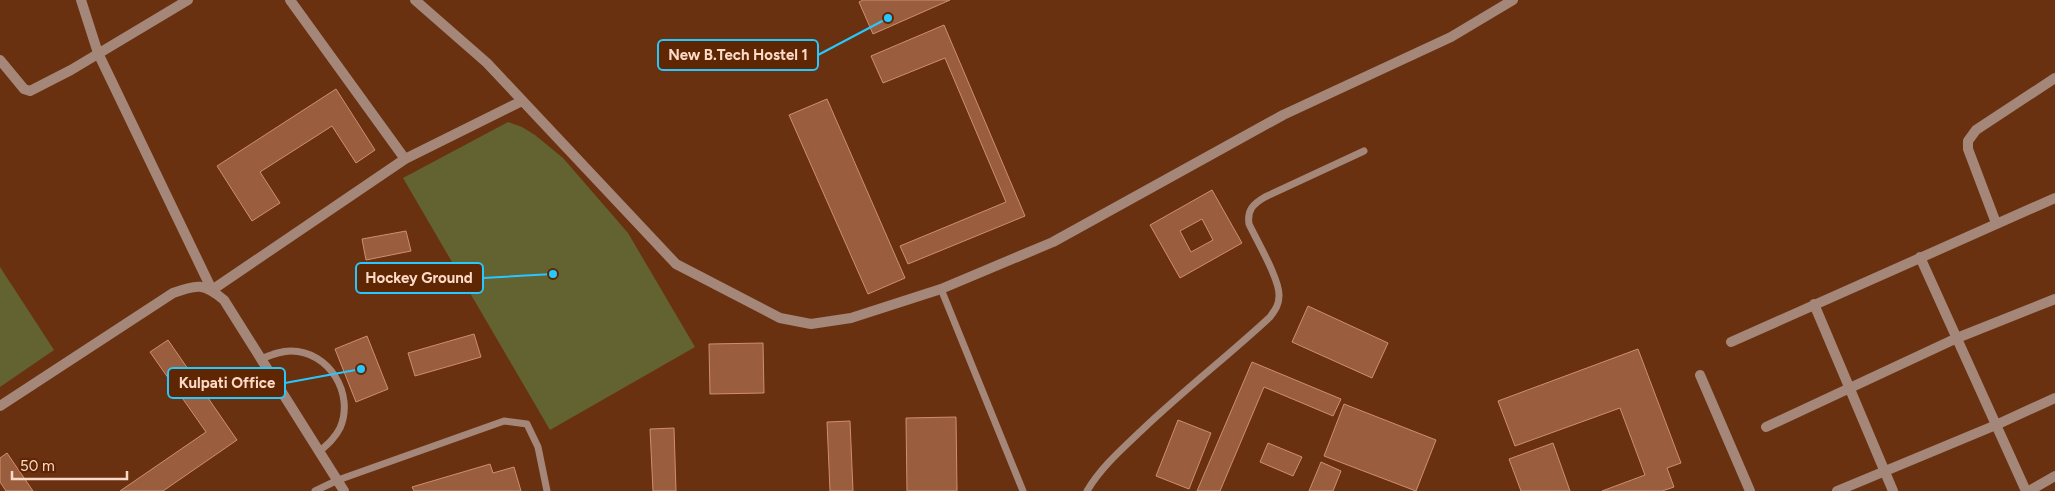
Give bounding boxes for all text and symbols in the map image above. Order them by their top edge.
callout: New B.Tech Hostel 1 [658,40,818,70]
text: New B.Tech Hostel 1 [668,46,808,64]
callout: Hockey Ground [356,263,483,293]
text: Hockey Ground [365,269,473,287]
callout: Kulpati Office [168,368,285,398]
text: Kulpati Office [179,374,276,392]
scale bar [12,448,128,480]
text: 50 m [20,457,55,475]

